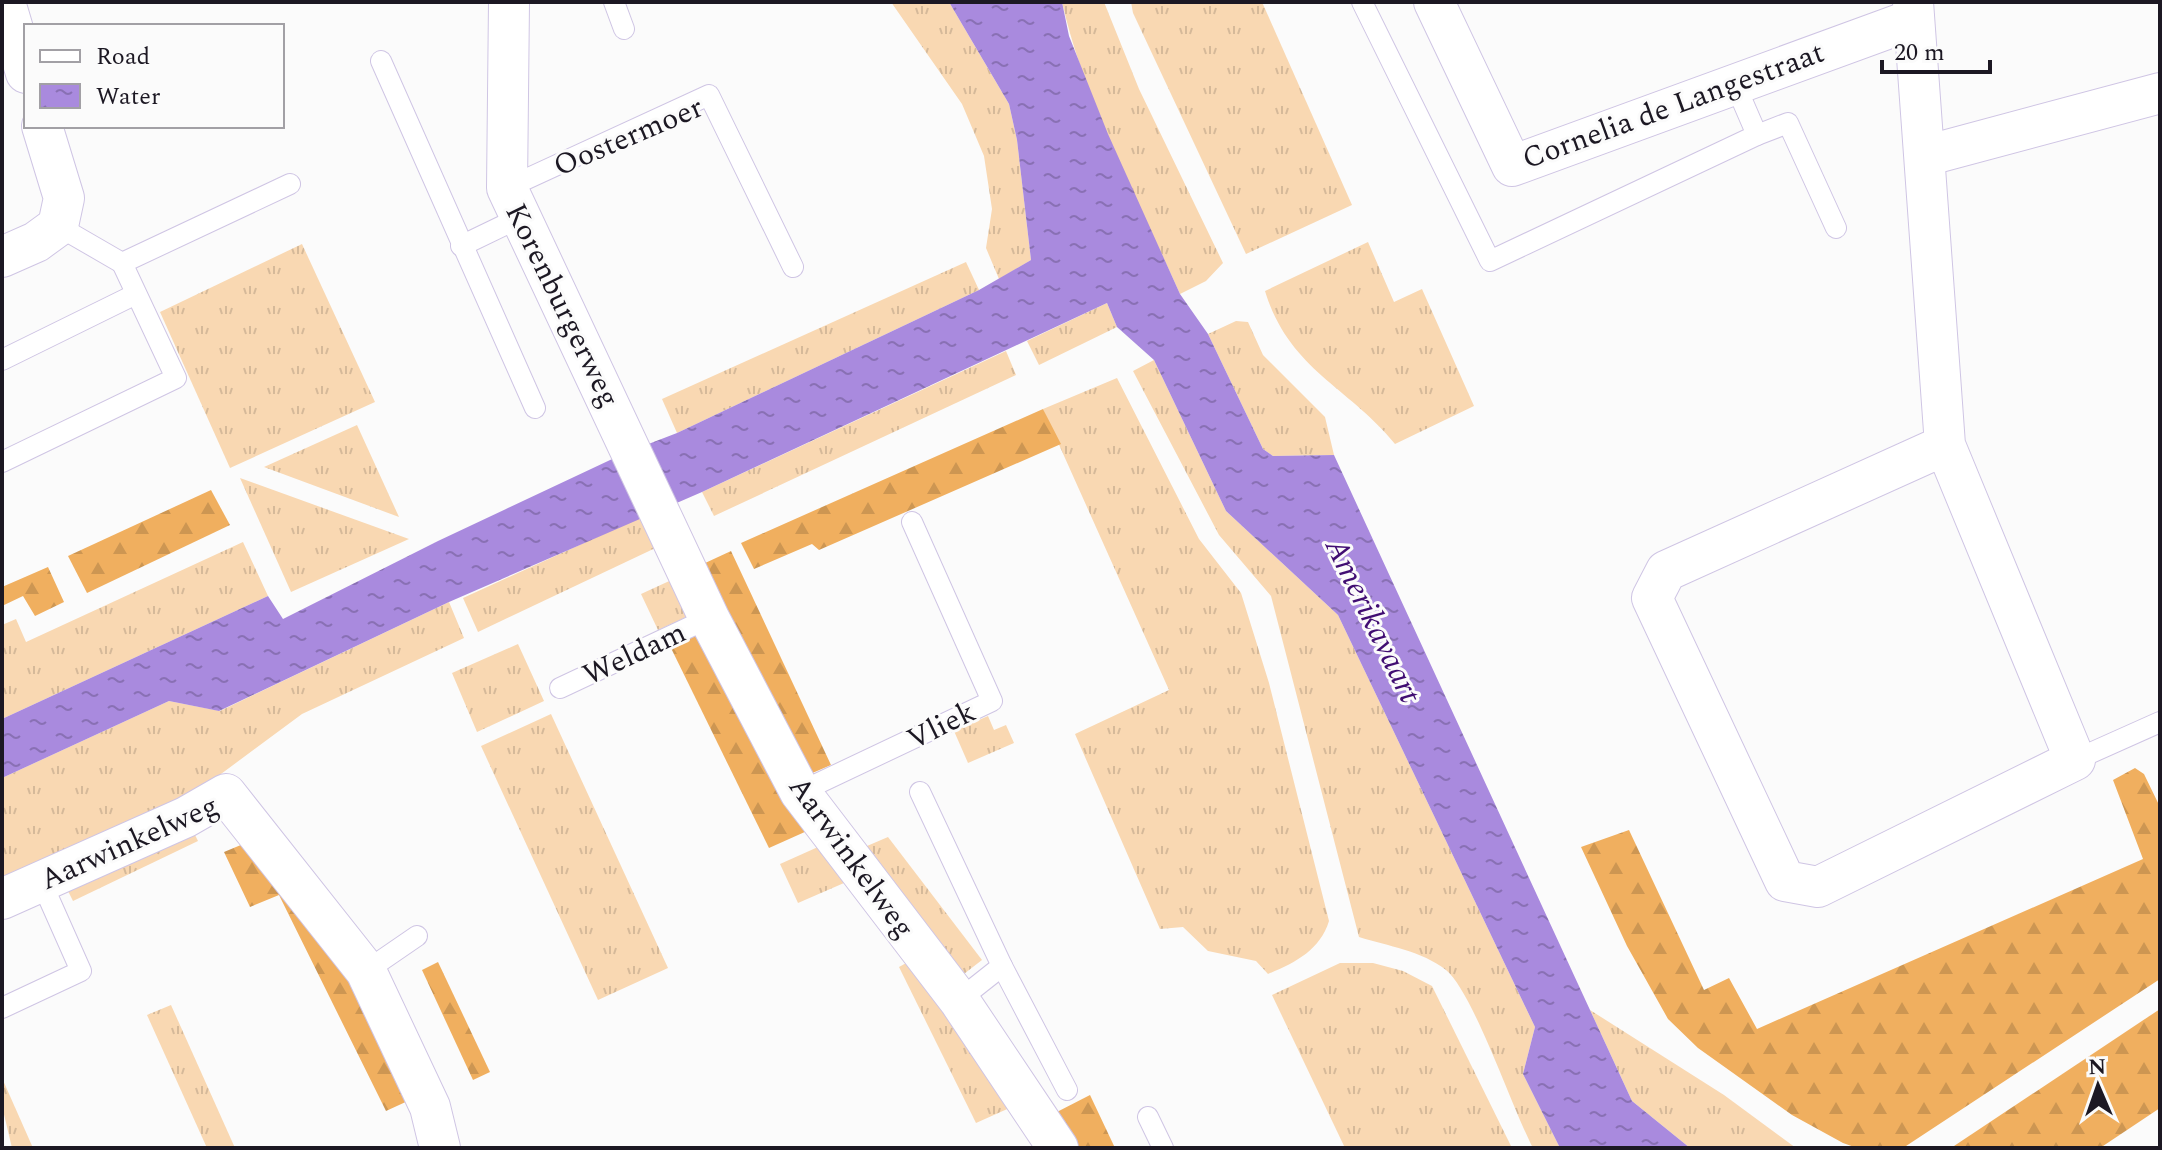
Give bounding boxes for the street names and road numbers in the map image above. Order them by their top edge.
street label: Cornelia de Langestraat [1516,30,1831,182]
street label: Oostermoer [546,85,711,189]
street label: Korenburgerweg [493,195,632,415]
street label: Weldam [575,610,694,698]
street label: Vliek [899,690,984,762]
street label: Aarwinkelweg [776,767,926,948]
street label: Aarwinkelweg [33,783,226,903]

